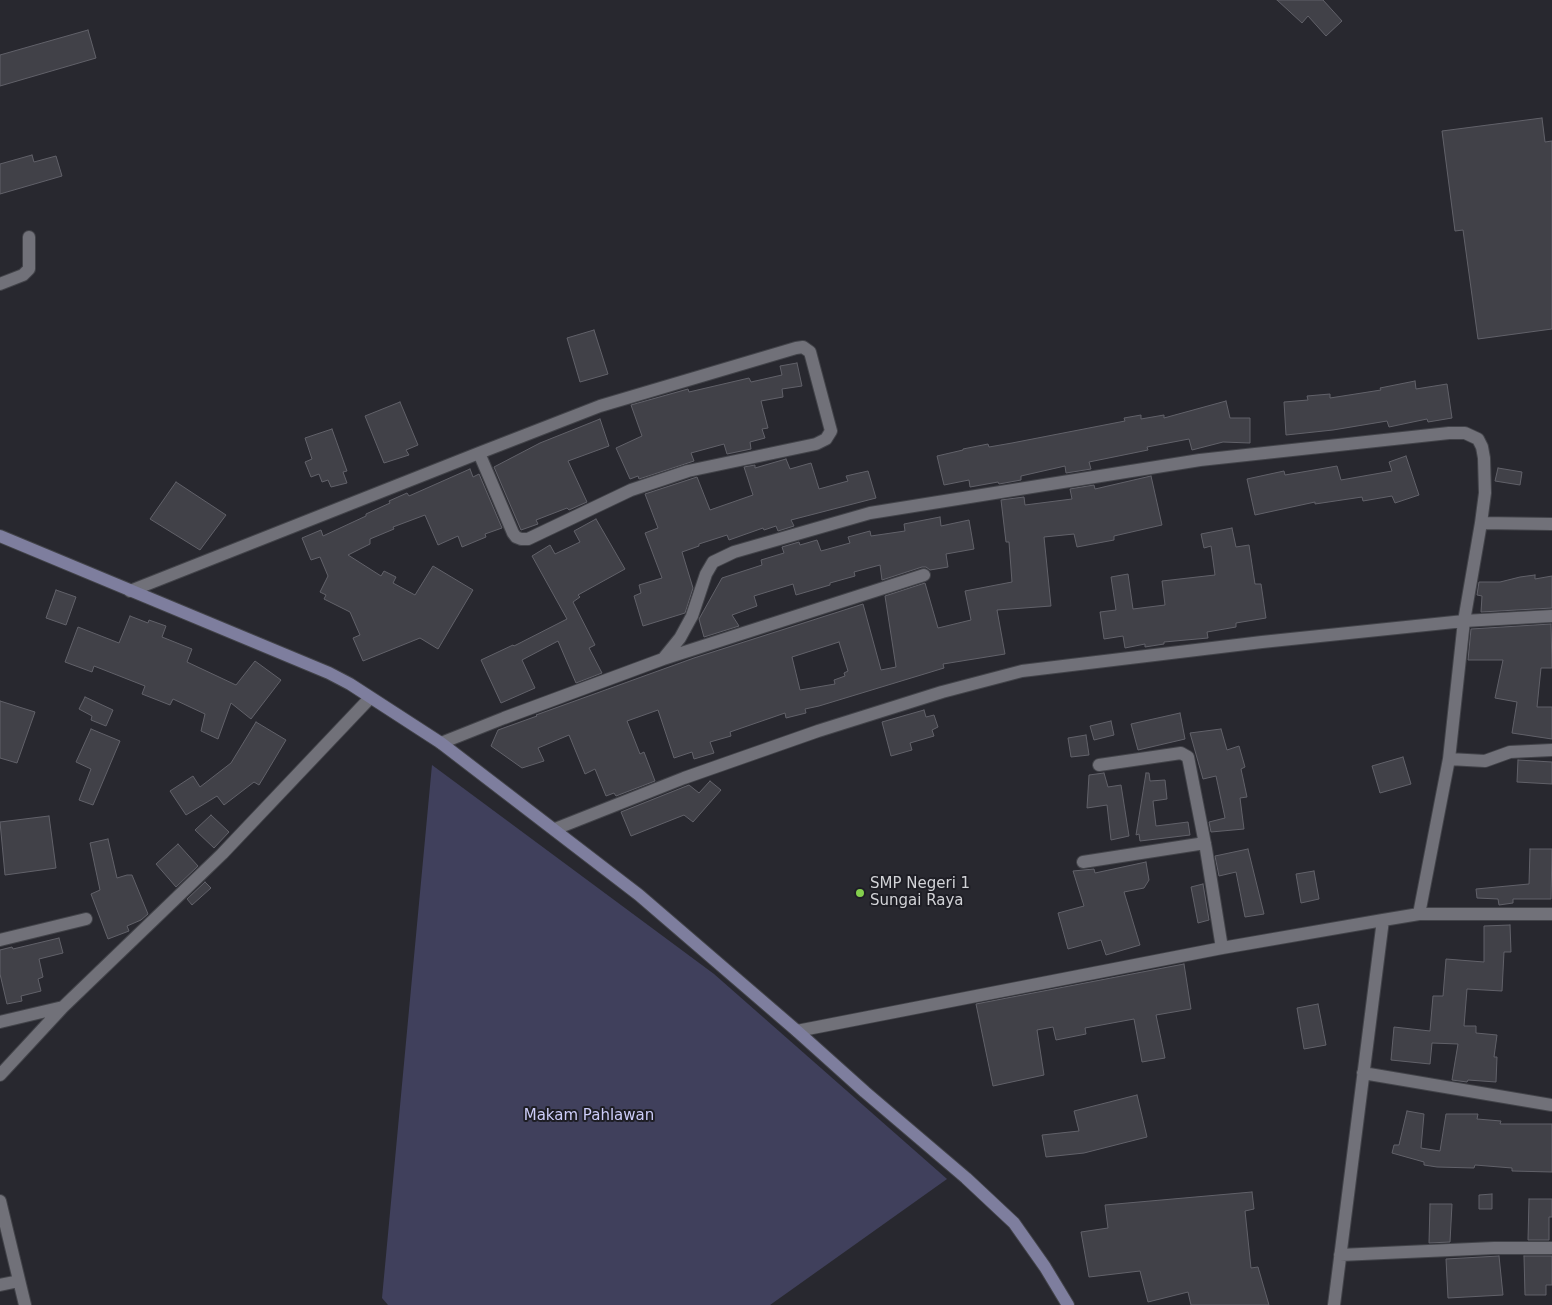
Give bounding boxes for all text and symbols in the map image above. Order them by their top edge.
place label: SMP Negeri 1 Sungai Raya [870,875,970,910]
marker: SMP Negeri 1 Sungai Raya [854,887,866,899]
park label: Makam Pahlawan [524,1107,654,1125]

